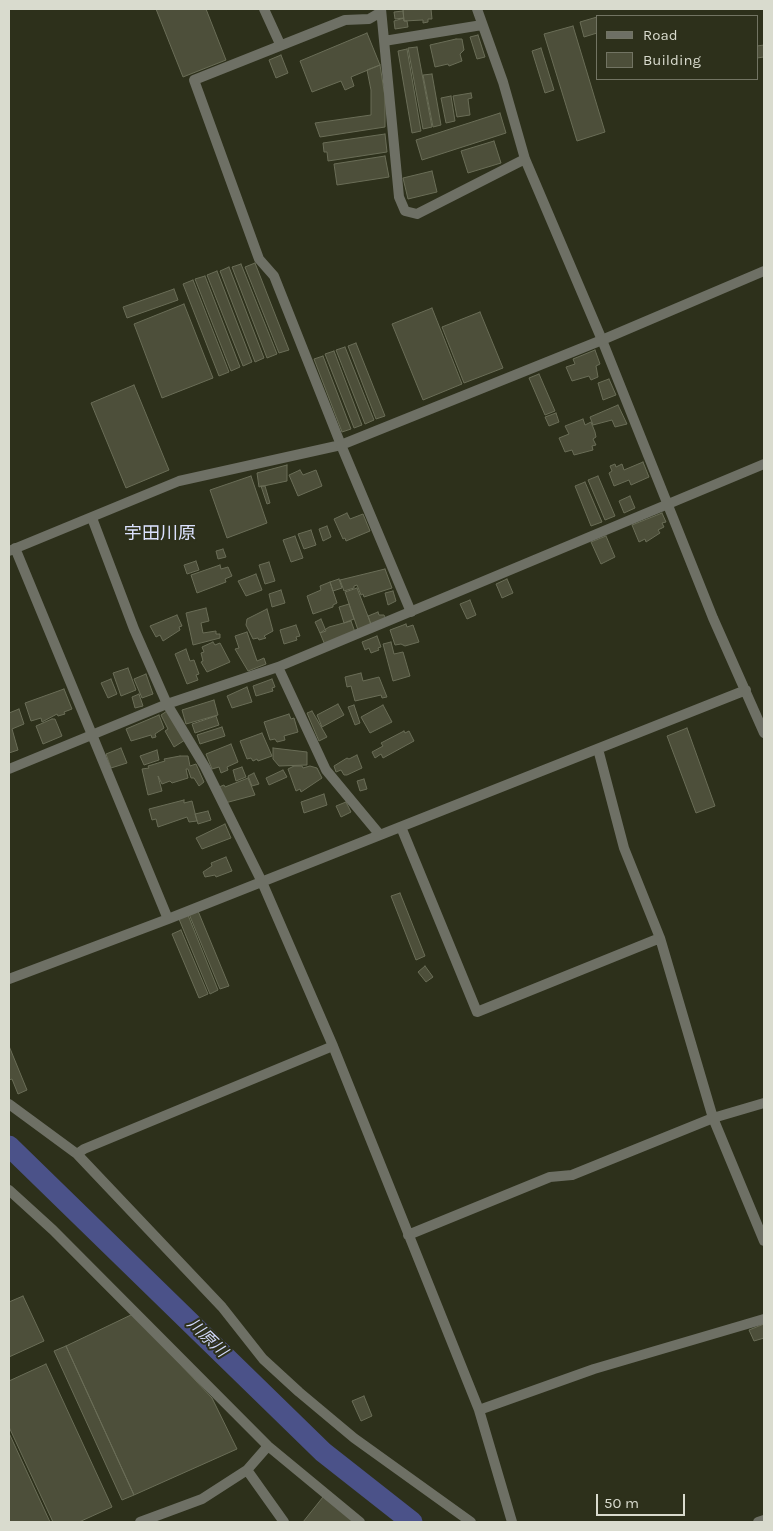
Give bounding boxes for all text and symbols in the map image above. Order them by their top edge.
legend [596,15,758,80]
text: Road [643,26,678,44]
text: Building [643,51,701,69]
district label: 宇田川原 [124,523,196,545]
water label: 川原川 [183,1314,231,1362]
scale bar [598,1484,687,1516]
text: 50 m [604,1494,639,1512]

